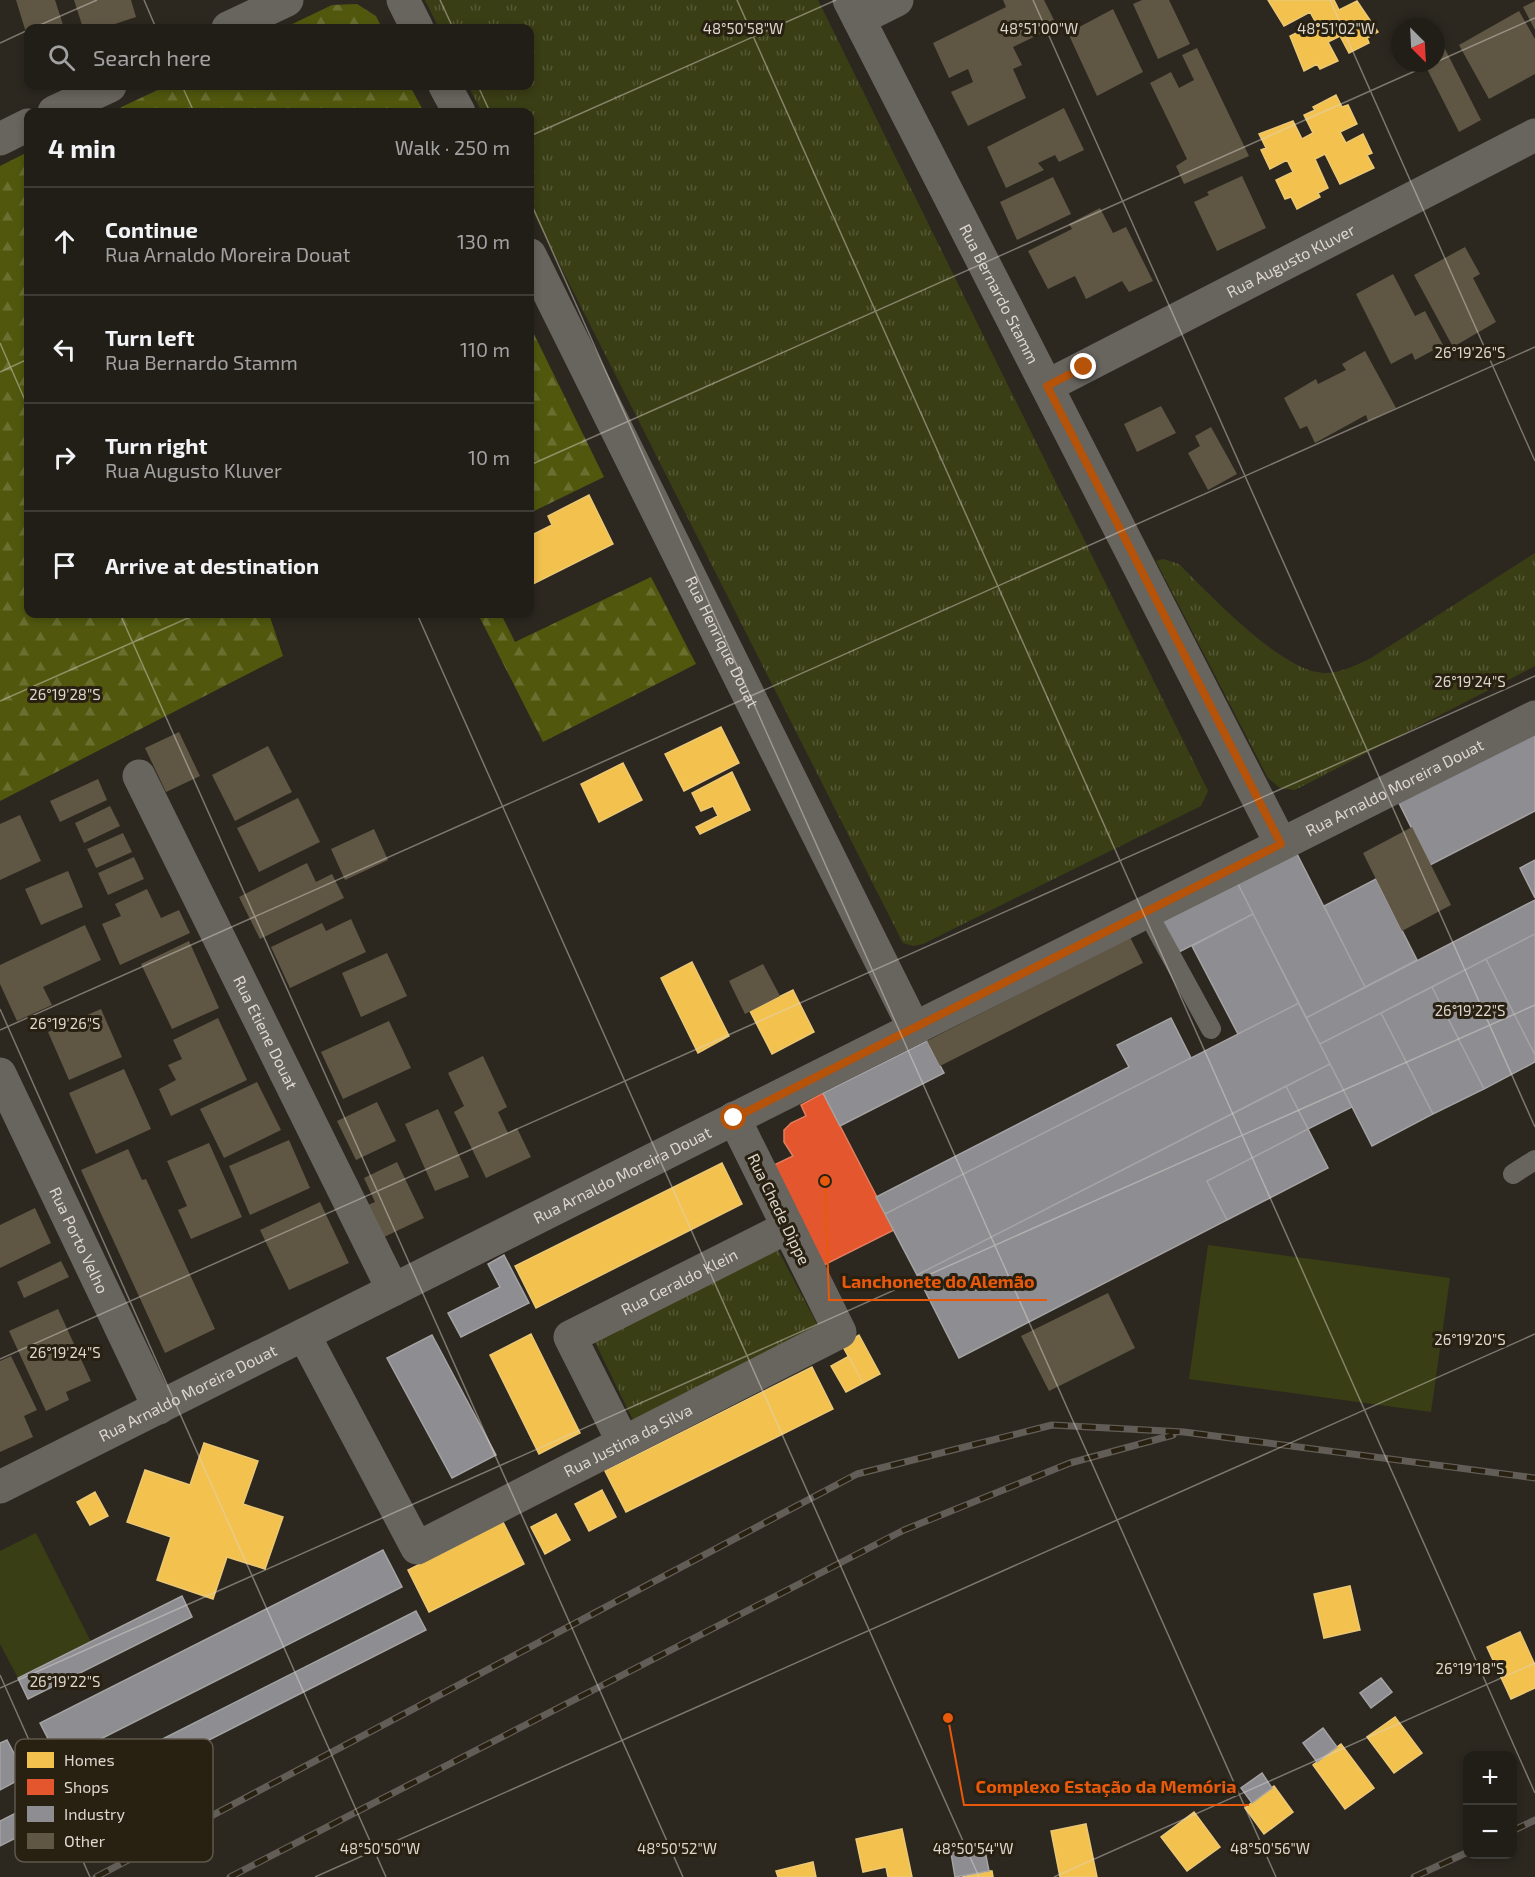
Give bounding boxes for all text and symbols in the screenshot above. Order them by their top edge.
north arrow [1391,18,1445,72]
text: 48°50'58"W [703,19,783,37]
text: 48°51'00"W [1000,19,1078,37]
text: 48°51'02"W [1297,19,1375,37]
search box [24,24,534,90]
icon: search [45,41,78,74]
text: Search here [93,44,211,70]
text: 4 min [48,132,116,163]
text: Walk · 250 m [395,135,510,159]
text: Continue [105,216,198,242]
street label: Rua Augusto Kluver [1223,219,1358,301]
street label: Rua Bernardo Stamm [956,220,1043,367]
icon: ahead [48,225,81,258]
text: 130 m [457,229,510,253]
text: Rua Arnaldo Moreira Douat [105,242,350,266]
text: Turn left [105,324,194,350]
icon: left [48,333,81,366]
text: 110 m [460,337,510,361]
text: 26°19'26"S [1435,343,1505,361]
text: Rua Bernardo Stamm [105,350,298,374]
route end [1070,353,1096,379]
text: Turn right [105,432,207,458]
icon: right [48,441,81,474]
text: 10 m [468,445,510,469]
text: Rua Augusto Kluver [105,458,282,482]
icon: arrive [48,549,81,582]
text: Arrive at destination [105,552,319,578]
street label: Rua Henrique Douat [682,573,763,711]
text: 26°19'24"S [1434,672,1506,690]
text: 26°19'28"S [29,685,101,703]
street label: Rua Arnaldo Moreira Douat [1302,735,1486,840]
street label: Rua Etiene Douat [230,972,302,1092]
text: 26°19'22"S [1435,1001,1505,1019]
text: 26°19'26"S [30,1014,100,1032]
route start [720,1104,746,1130]
street label: Rua Arnaldo Moreira Douat [530,1122,714,1227]
street label: Rua Chede Dippe [744,1150,815,1268]
street label: Rua Porto Velho [46,1184,113,1296]
street label: Rua Geraldo Klein [618,1244,740,1319]
callout: Lanchonete do Alemão [829,1264,1047,1300]
text: Lanchonete do Alemão [841,1270,1035,1292]
text: 26°19'20"S [1434,1330,1506,1348]
street label: Rua Arnaldo Moreira Douat [95,1340,280,1445]
text: 26°19'24"S [29,1343,101,1361]
street label: Rua Justina da Silva [560,1399,695,1480]
text: 26°19'18"S [1436,1659,1504,1677]
text: 26°19'22"S [30,1672,100,1690]
legend [15,1739,213,1862]
text: Homes [64,1750,115,1769]
map controls [1463,1751,1517,1859]
button: + [1463,1751,1517,1805]
callout: Complexo Estação da Memória [964,1769,1249,1805]
text: Complexo Estação da Memória [976,1775,1236,1798]
text: Shops [64,1777,109,1796]
text: Industry [64,1804,125,1823]
button: − [1463,1805,1517,1859]
text: Other [64,1831,106,1850]
text: 48°50'50"W [340,1839,420,1857]
text: 48°50'52"W [637,1839,717,1857]
text: 48°50'54"W [933,1839,1013,1857]
text: 48°50'56"W [1230,1839,1310,1857]

